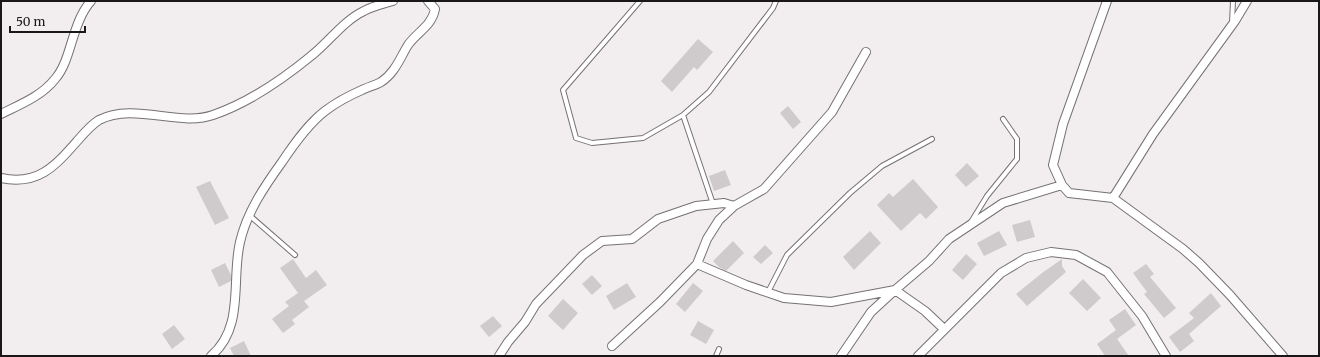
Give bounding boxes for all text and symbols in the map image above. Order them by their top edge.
scale bar [10,8,85,34]
text: 50 m [16,14,45,29]

